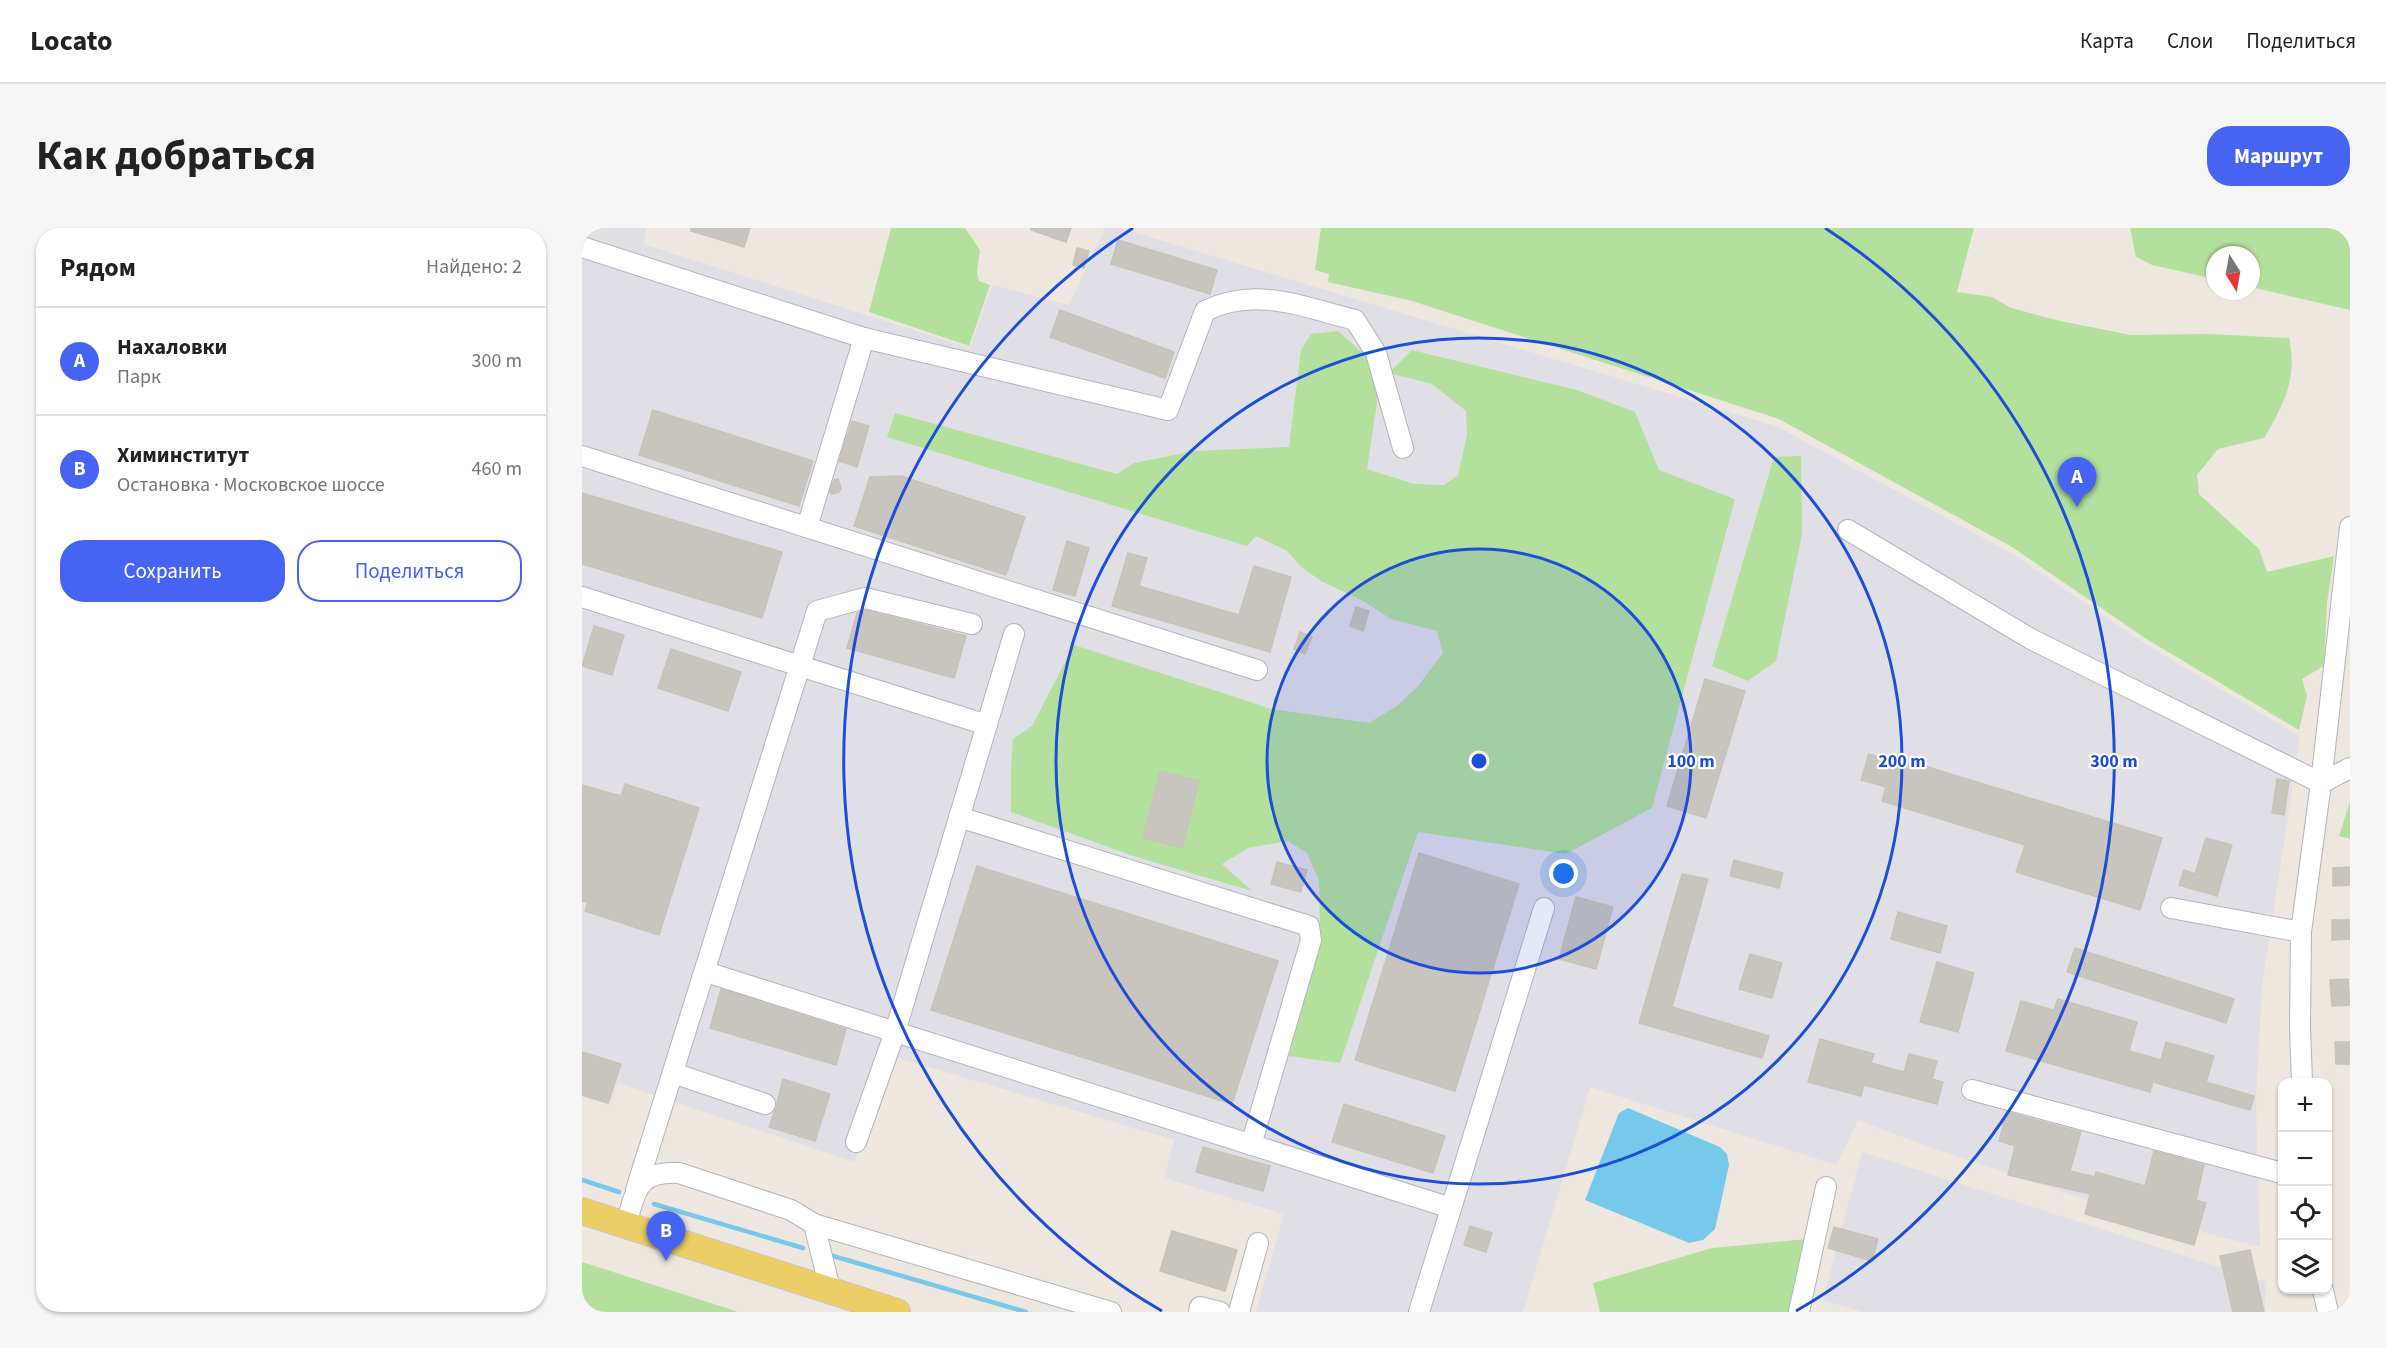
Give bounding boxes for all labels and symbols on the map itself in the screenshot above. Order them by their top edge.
north arrow [2206,246,2260,300]
pin: A [2058,458,2096,507]
text: 100 m [1667,749,1715,774]
text: 200 m [1878,749,1926,774]
text: 300 m [2090,749,2138,774]
centre of rings [1469,751,1489,771]
your location [1549,859,1578,888]
pin: B [646,1212,686,1261]

